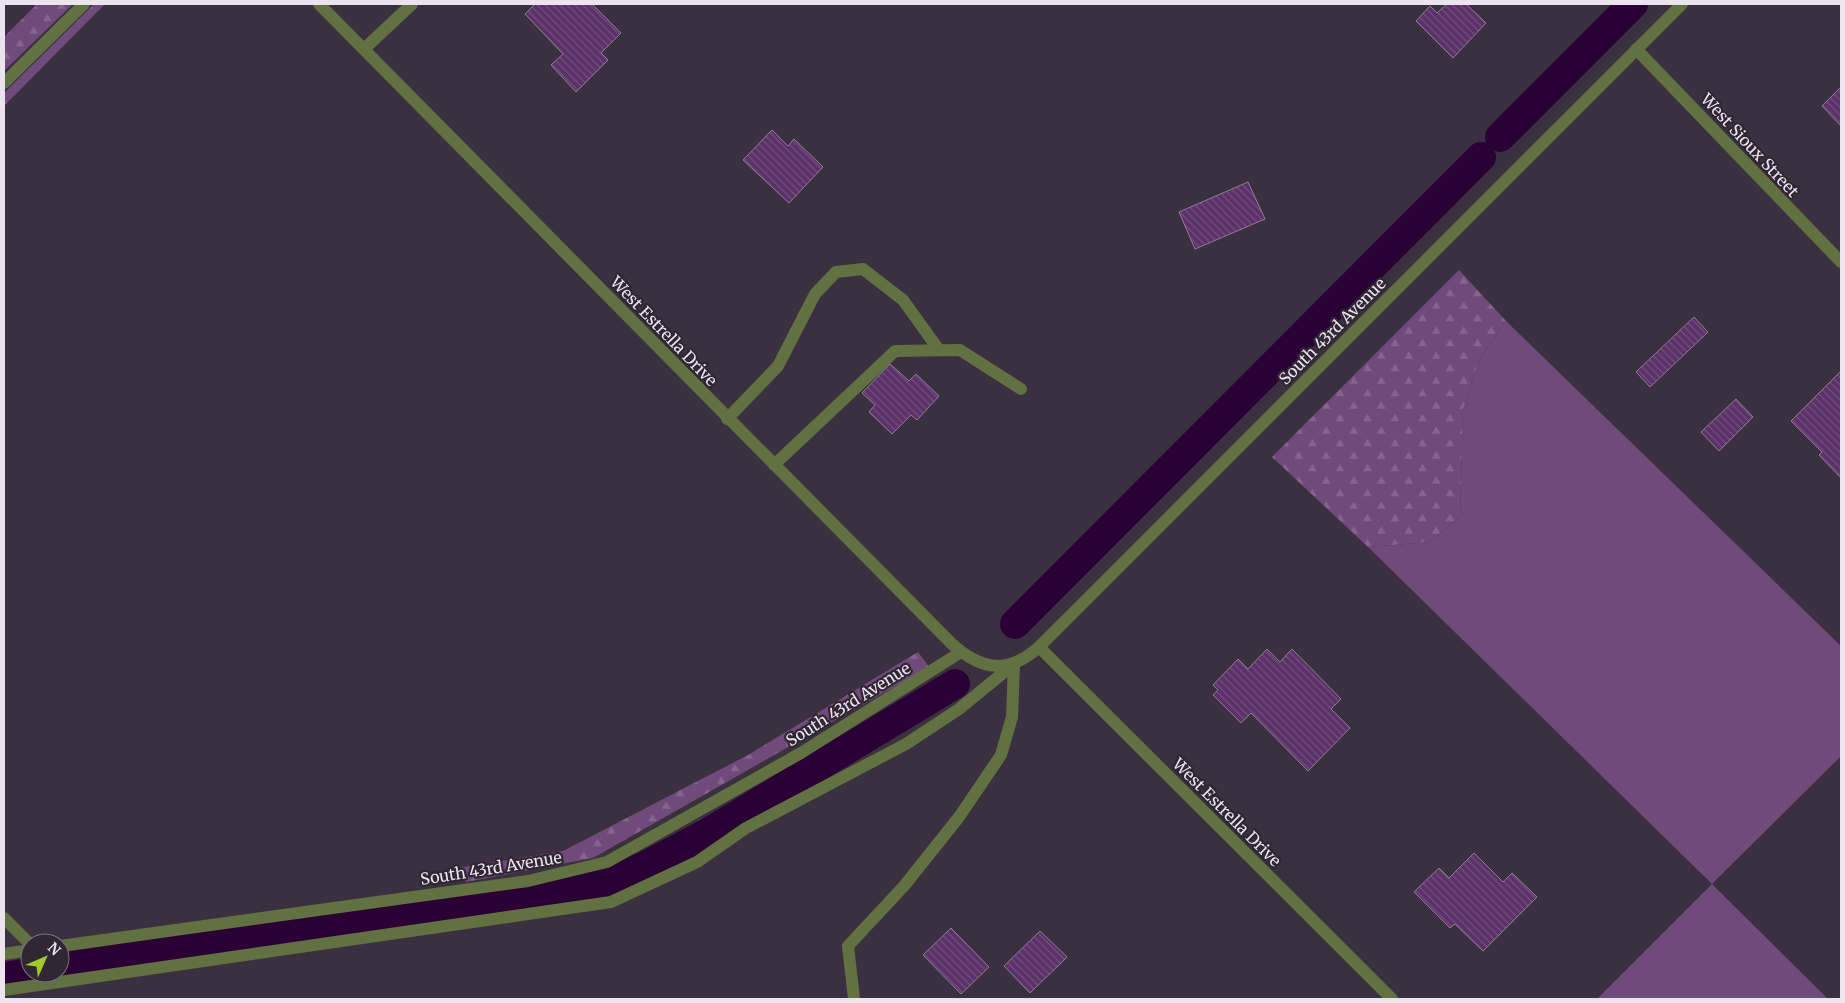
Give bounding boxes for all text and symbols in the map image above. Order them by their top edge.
street label: West Sioux Street [1696,88,1804,202]
street label: West Estrella Drive [606,271,722,390]
street label: South 43rd Avenue [1274,273,1390,389]
street label: South 43rd Avenue [782,658,914,750]
street label: West Estrella Drive [1168,753,1285,870]
street label: South 43rd Avenue [419,847,563,889]
north arrow [20,933,70,983]
text: N [44,939,64,959]

